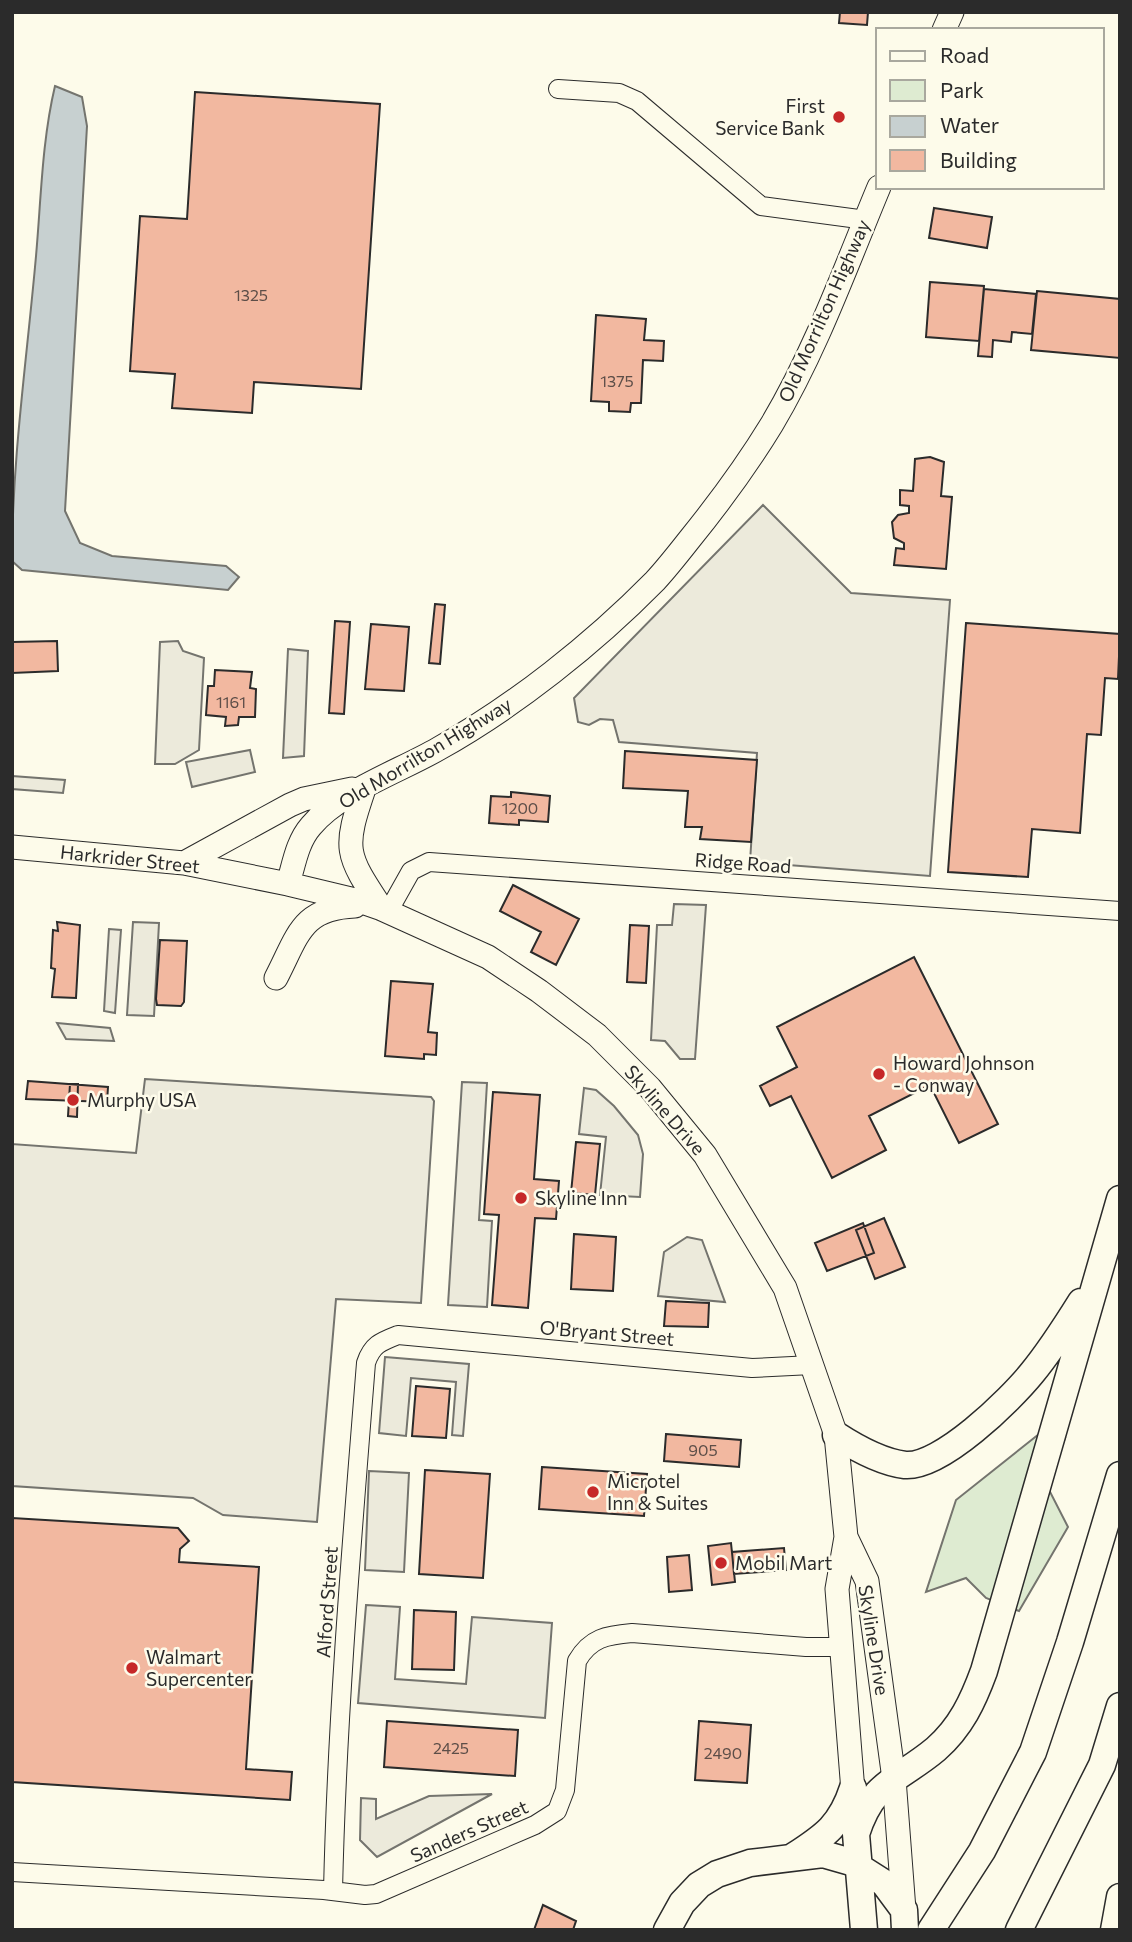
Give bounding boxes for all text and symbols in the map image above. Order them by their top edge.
legend [876,28,1104,189]
text: Road [940,42,989,67]
text: Park [940,77,984,102]
place label: First Service Bank [715,94,825,139]
marker: First Service Bank [831,109,847,125]
text: Water [940,112,999,137]
text: Building [940,147,1017,172]
street label: Old Morrilton Highway [773,216,874,406]
house number: 1325 [234,285,268,304]
house number: 1375 [600,371,634,390]
house number: 1161 [216,692,246,711]
street label: Old Morrilton Highway [334,692,515,813]
house number: 1200 [502,798,538,817]
street label: Harkrider Street [59,840,201,877]
street label: Ridge Road [694,848,792,877]
place label: Howard Johnson - Conway [893,1051,1035,1096]
street label: Skyline Drive [620,1060,711,1159]
marker: Howard Johnson - Conway [871,1066,887,1082]
place label: Murphy USA [87,1088,197,1111]
marker: Murphy USA [65,1092,81,1108]
place label: Skyline Inn [535,1186,628,1209]
marker: Skyline Inn [513,1190,529,1206]
street label: O'Bryant Street [539,1315,675,1350]
house number: 905 [688,1440,718,1459]
place label: Microtel Inn & Suites [607,1469,708,1514]
marker: Microtel Inn & Suites [585,1484,601,1500]
street label: Alford Street [311,1545,342,1659]
place label: Mobil Mart [735,1551,833,1574]
marker: Mobil Mart [713,1555,729,1571]
street label: Skyline Drive [854,1583,895,1697]
place label: Walmart Supercenter [146,1645,252,1690]
marker: Walmart Supercenter [124,1660,140,1676]
house number: 2425 [433,1738,469,1757]
house number: 2490 [704,1743,742,1762]
street label: Sanders Street [406,1794,531,1867]

